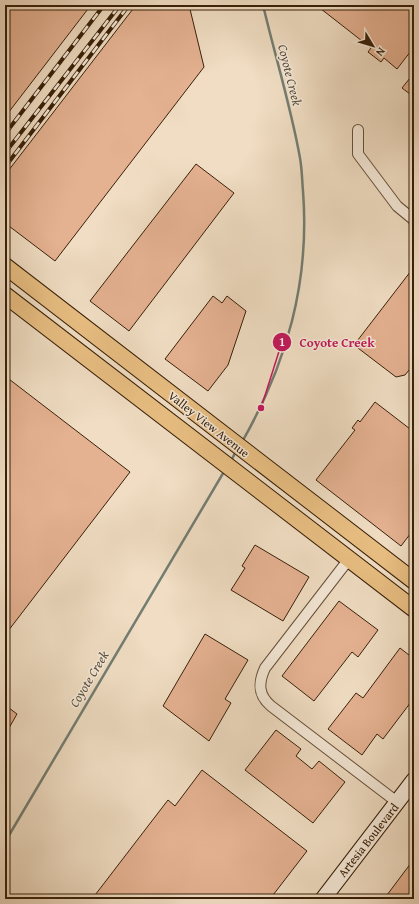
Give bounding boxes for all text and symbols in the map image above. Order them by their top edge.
north arrow [353,26,393,66]
water label: Coyote Creek [273,42,307,108]
text: N [372,44,389,60]
callout: Coyote Creek [272,330,383,355]
text: 1 [279,333,285,350]
text: Coyote Creek [299,333,375,352]
street label: Valley View Avenue [165,387,253,461]
water label: Coyote Creek [65,647,113,711]
street label: Artesia Boulevard [334,799,403,881]

